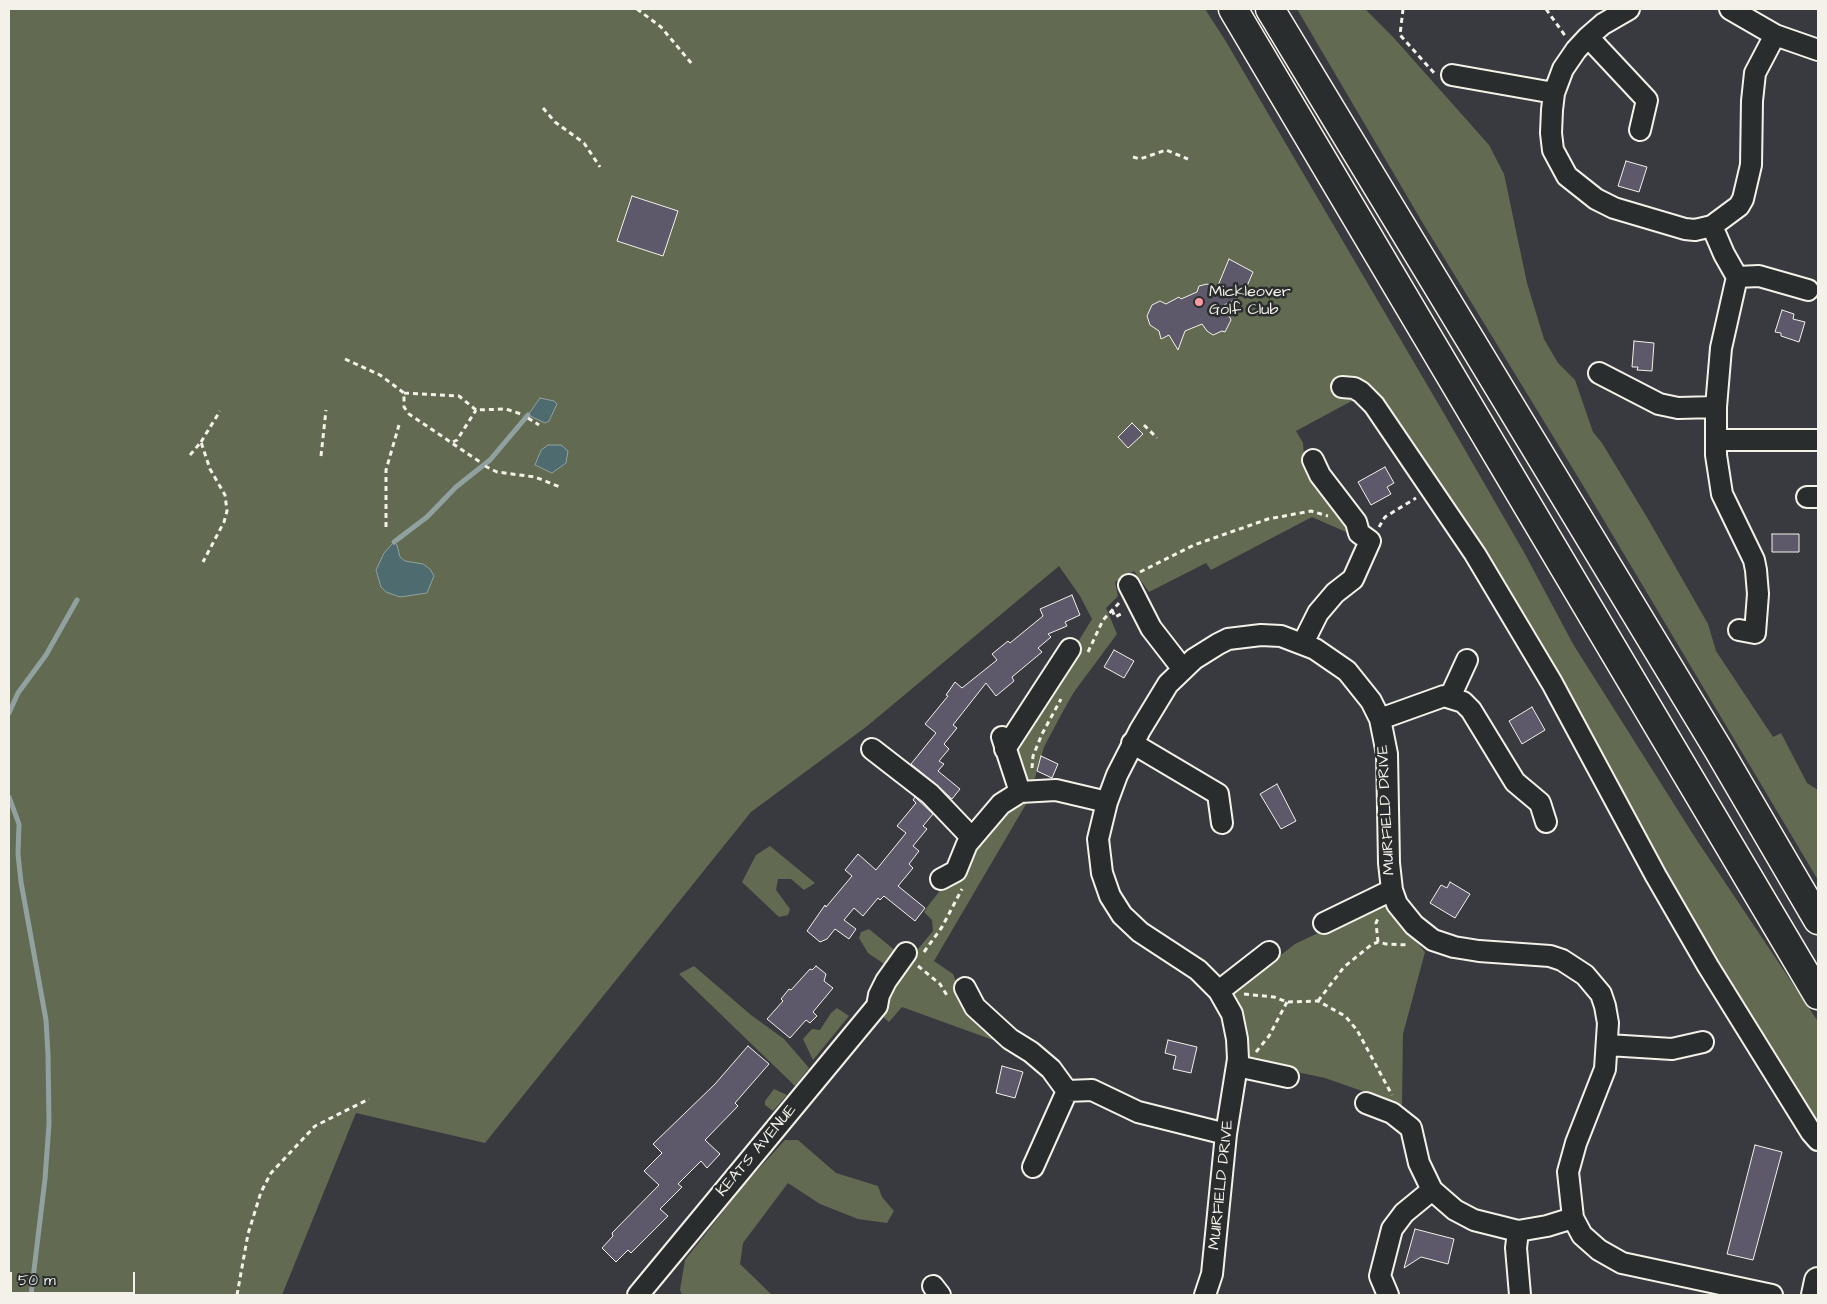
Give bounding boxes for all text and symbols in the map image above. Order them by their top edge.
place label: Mickleover Golf Club [1209,283,1291,321]
marker: Mickleover Golf Club [1193,296,1205,308]
street label: MUIRFIELD DRIVE [1374,744,1400,876]
street label: KEATS AVENUE [713,1101,801,1201]
street label: MUIRFIELD DRIVE [1206,1119,1238,1251]
scale bar [12,1262,138,1294]
text: 50 m [18,1270,56,1291]

